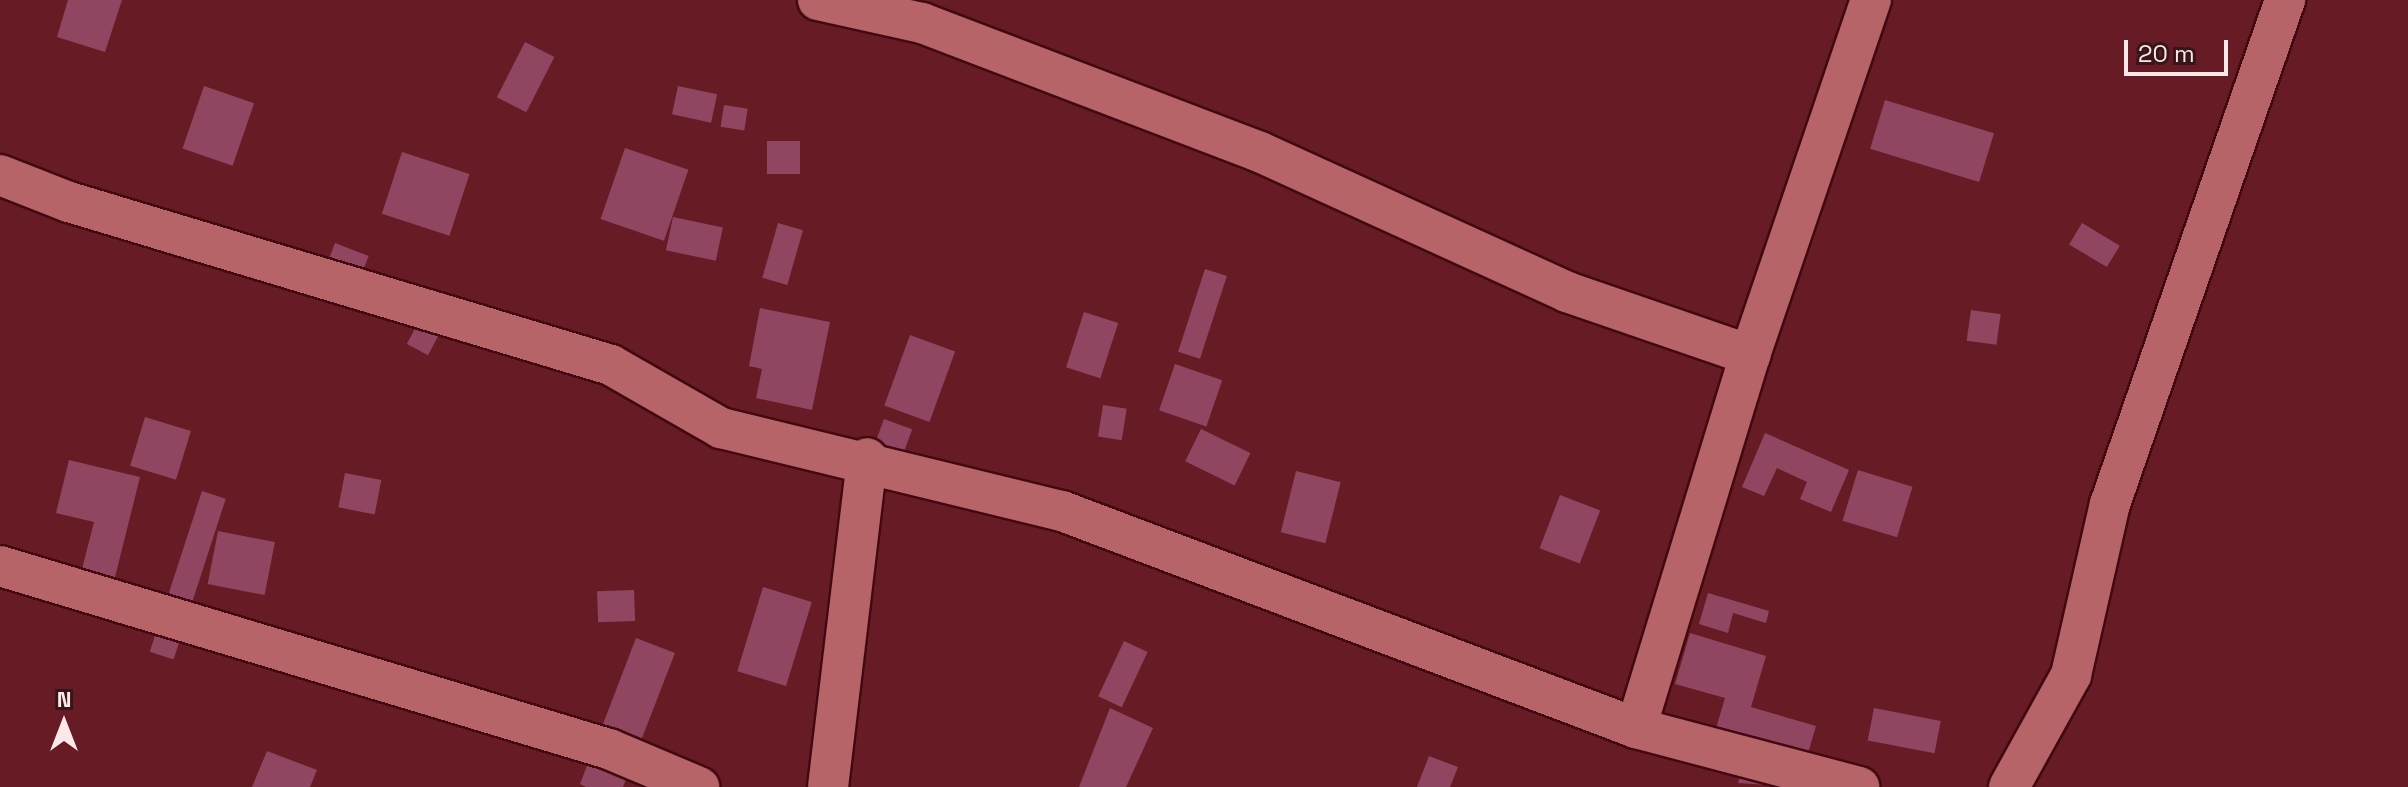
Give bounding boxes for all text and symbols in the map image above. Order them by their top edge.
scale bar [2128,24,2232,74]
text: 20 m [2138,38,2195,69]
north arrow [24,683,104,763]
text: N [57,685,71,713]

